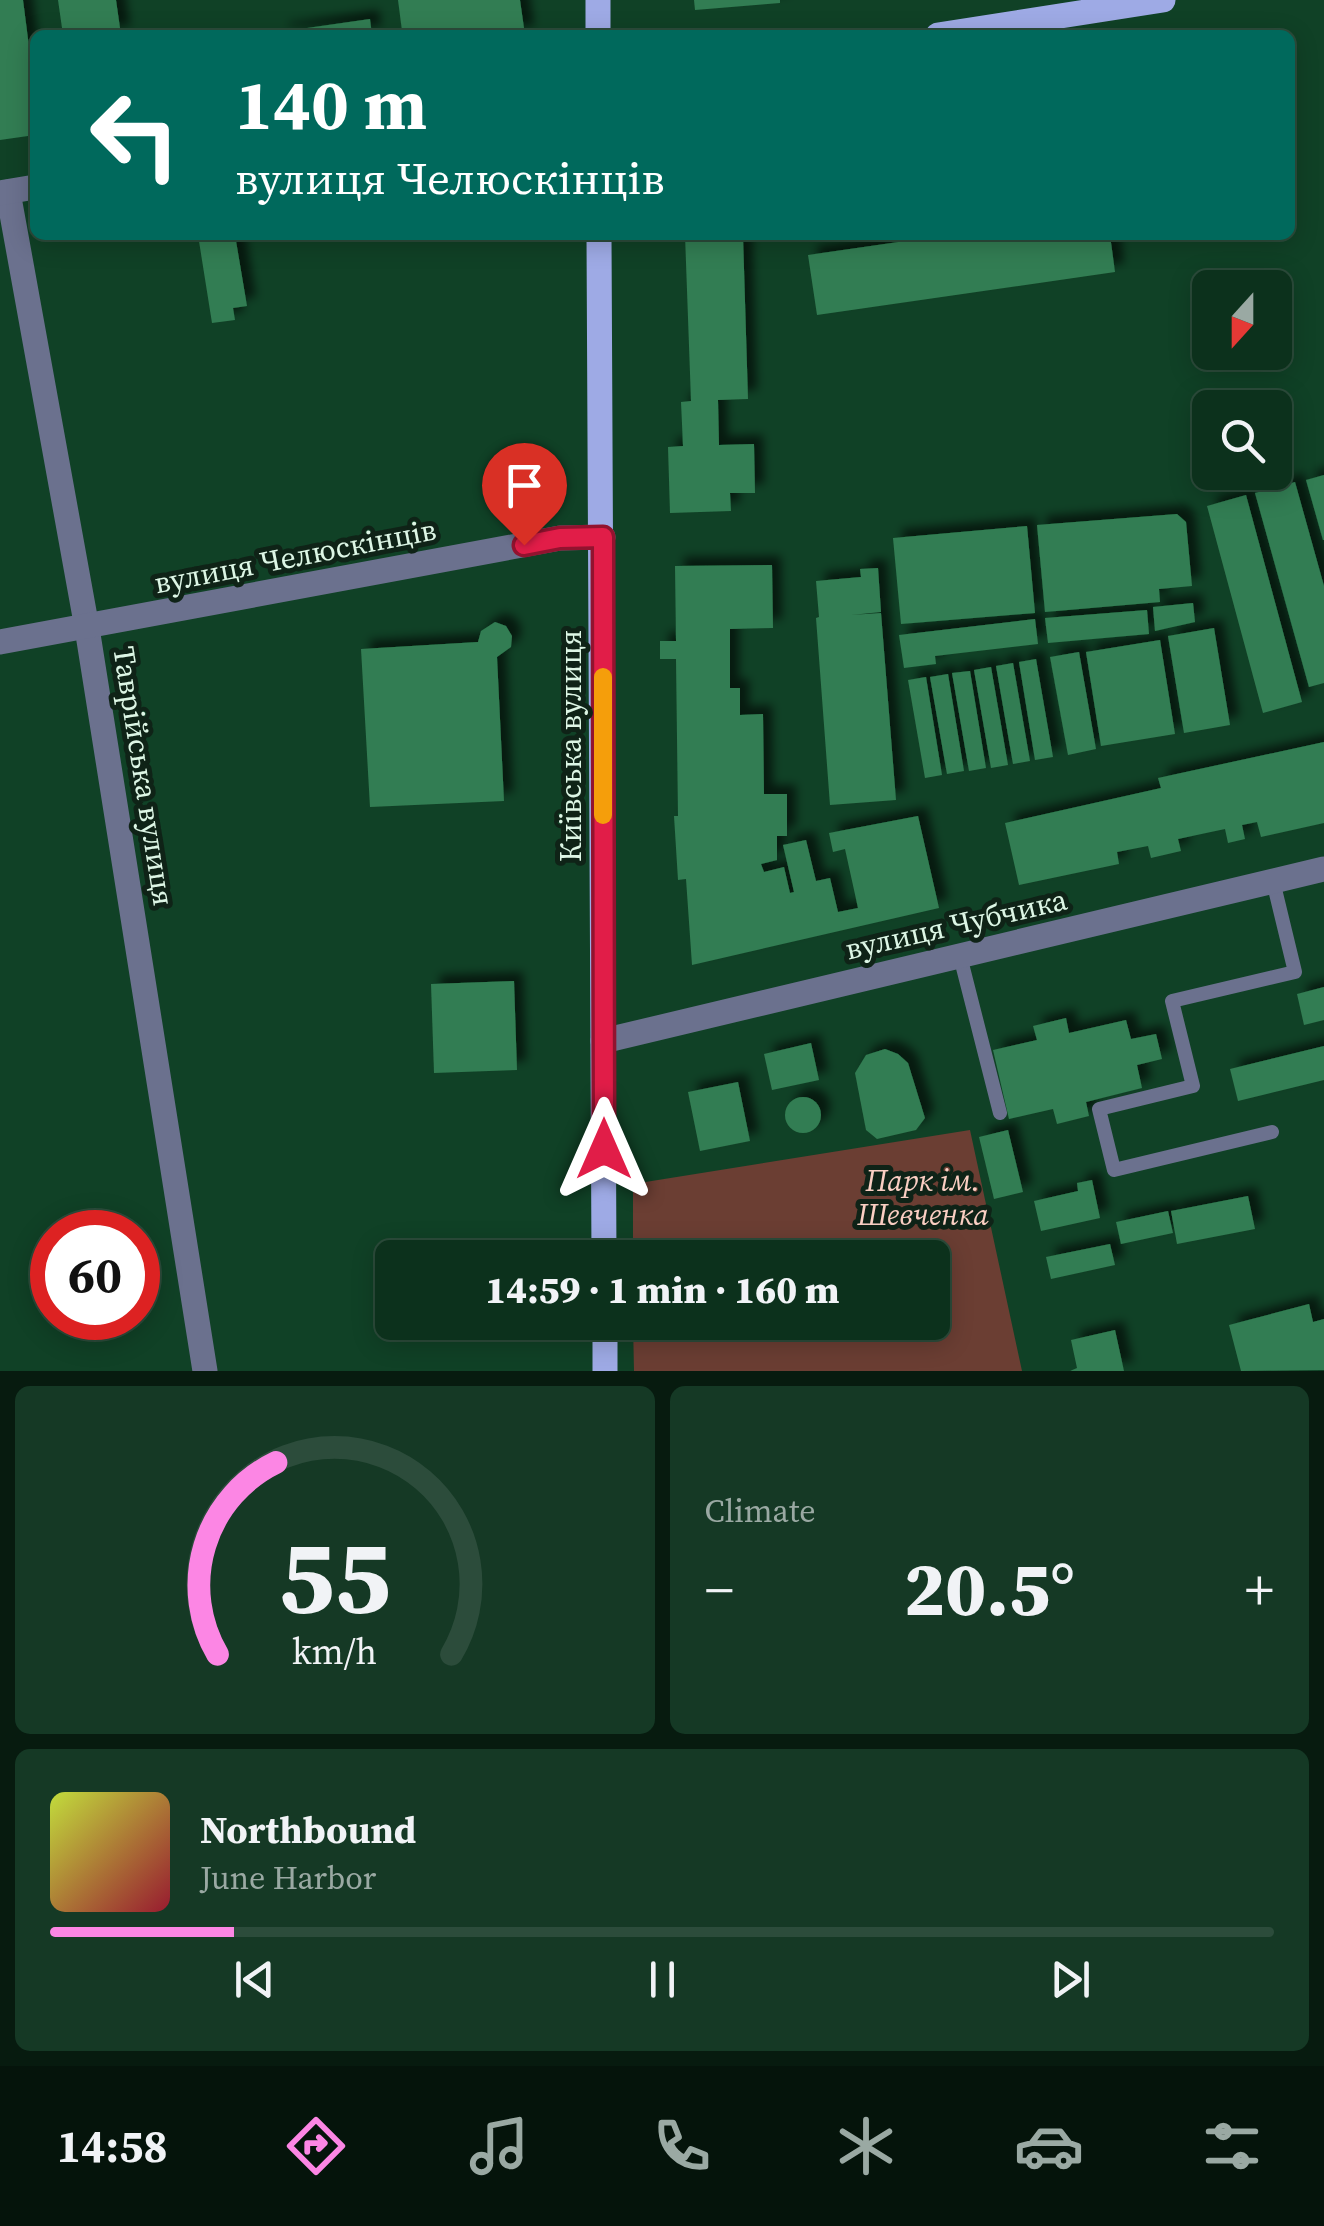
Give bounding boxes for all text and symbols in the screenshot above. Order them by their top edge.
text: 140 m [235,56,427,152]
icon: left [70,70,200,200]
text: вулиця Челюскінців [235,147,664,209]
north arrow [1192,270,1292,370]
map controls [1192,270,1292,490]
button: search [1192,390,1292,490]
pin [482,443,567,546]
icon: arrive [497,458,552,513]
street label: вулиця Челюскінців [151,509,439,603]
street label: Київська вулиця [550,630,591,862]
street label: Таврійська вулиця [103,643,185,909]
street label: вулиця Чубчика [841,878,1072,969]
position arrow [552,1097,656,1201]
park label: Парк ім. Шевченка [856,1160,989,1235]
speed limit sign: 60 [30,1210,160,1340]
text: 14:59 · 1 min · 160 m [485,1264,840,1316]
text: Climate [705,1489,816,1533]
text: 55 [278,1504,391,1647]
text: 20.5° [904,1537,1075,1640]
text: − [705,1552,734,1627]
text: + [1245,1552,1274,1627]
text: km/h [292,1627,377,1676]
text: Northbound [200,1804,416,1856]
text: June Harbor [200,1856,376,1900]
icon: previous [227,1952,282,2007]
icon: pause [635,1952,690,2007]
icon: next [1043,1952,1098,2007]
icon: directions [281,2111,351,2181]
icon: music [464,2111,534,2181]
icon: phone [647,2111,717,2181]
icon: climate [831,2111,901,2181]
icon: car [1014,2111,1084,2181]
icon: filters [1197,2111,1267,2181]
text: 14:58 [57,2115,168,2177]

